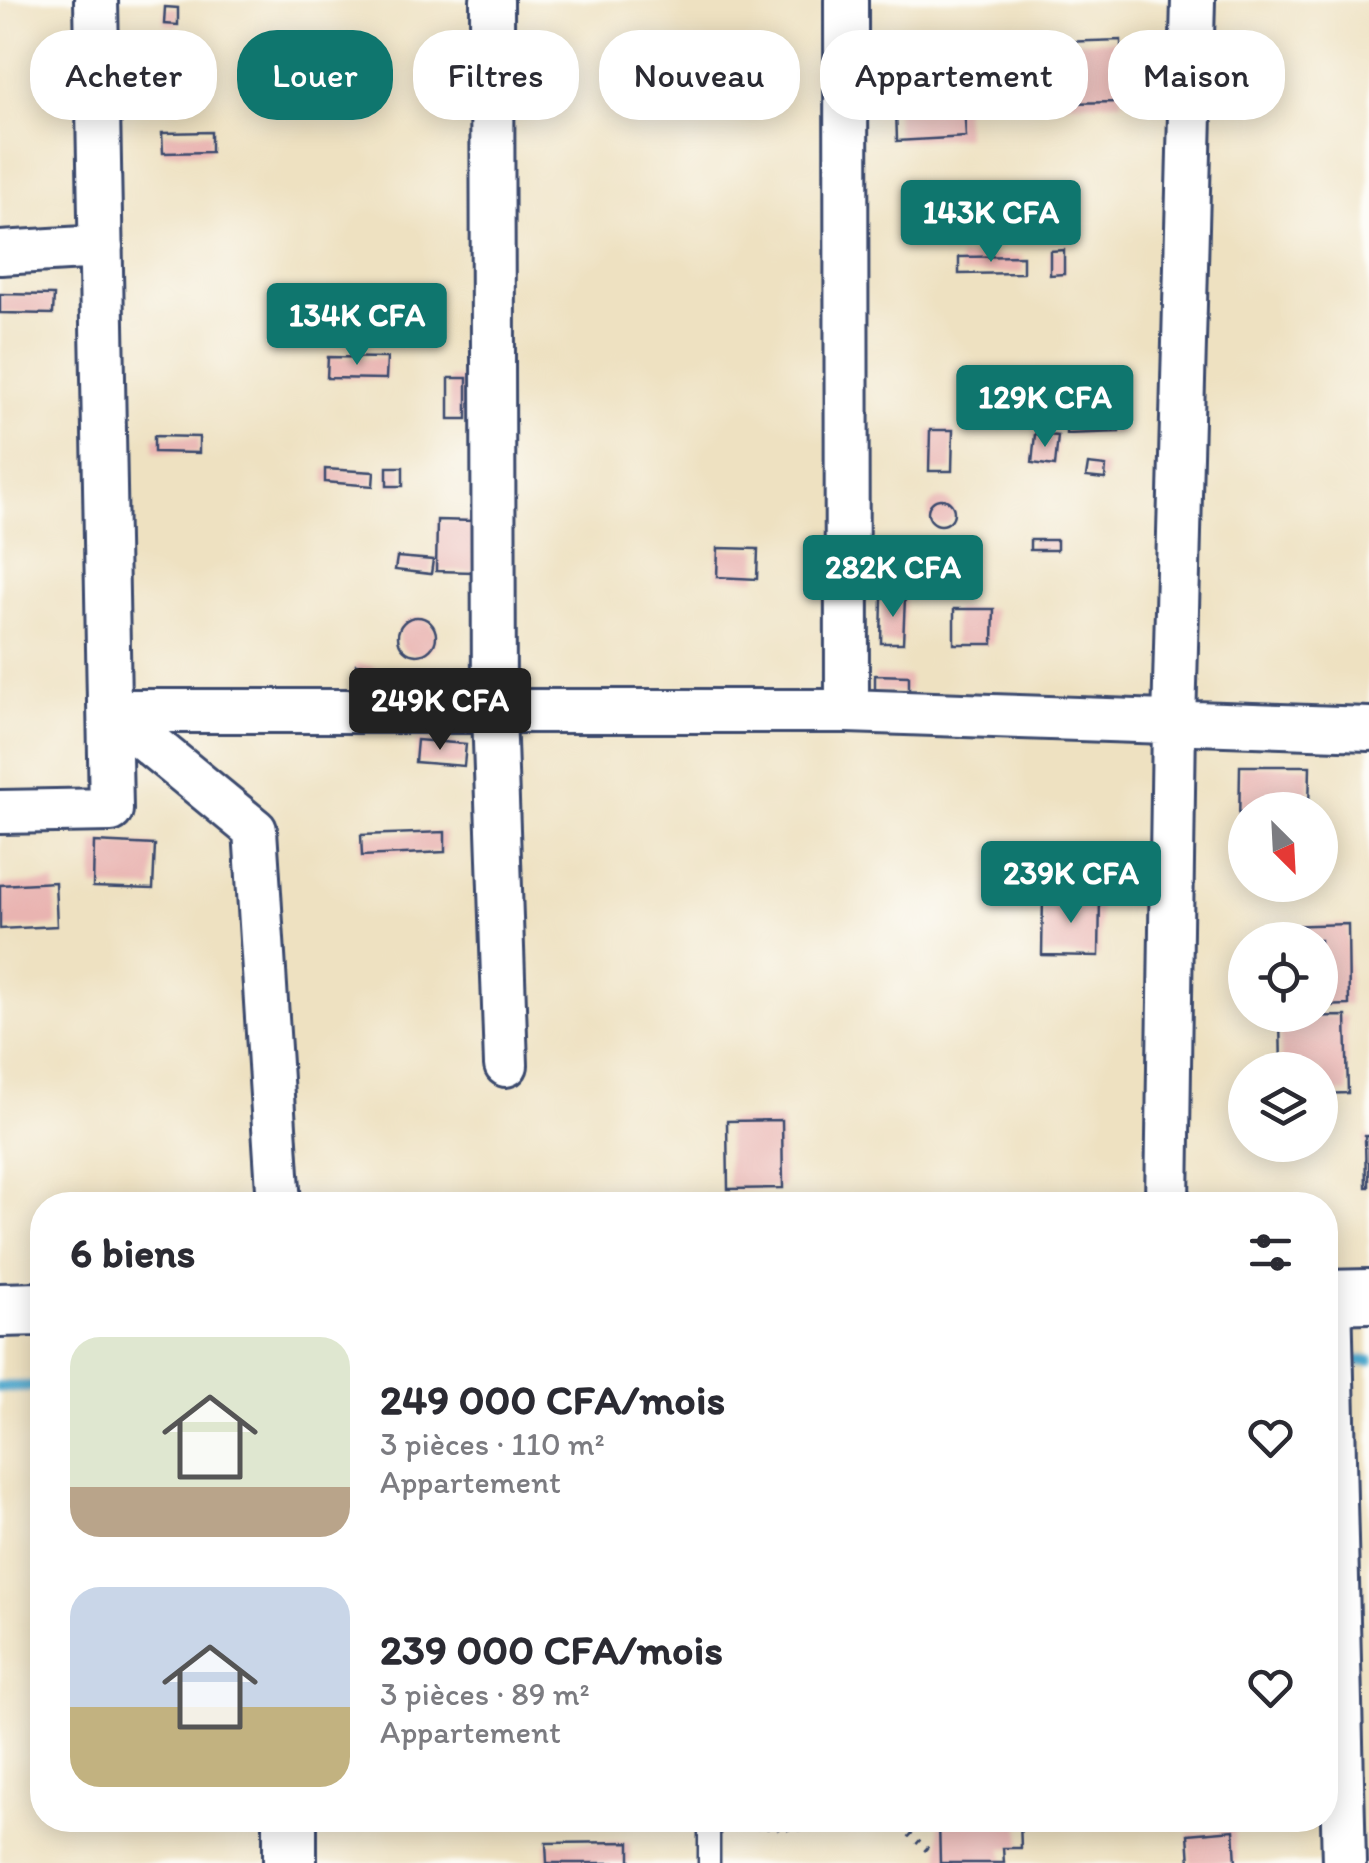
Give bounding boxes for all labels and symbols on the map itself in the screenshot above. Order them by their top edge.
pin: 143K CFA [888,180,1094,265]
pin: 134K CFA [254,283,460,368]
pin: 129K CFA [942,365,1148,450]
pin: 282K CFA [790,535,996,620]
pin: 249K CFA [337,668,543,753]
north arrow [1228,792,1338,902]
pin: 239K CFA [968,841,1174,926]

